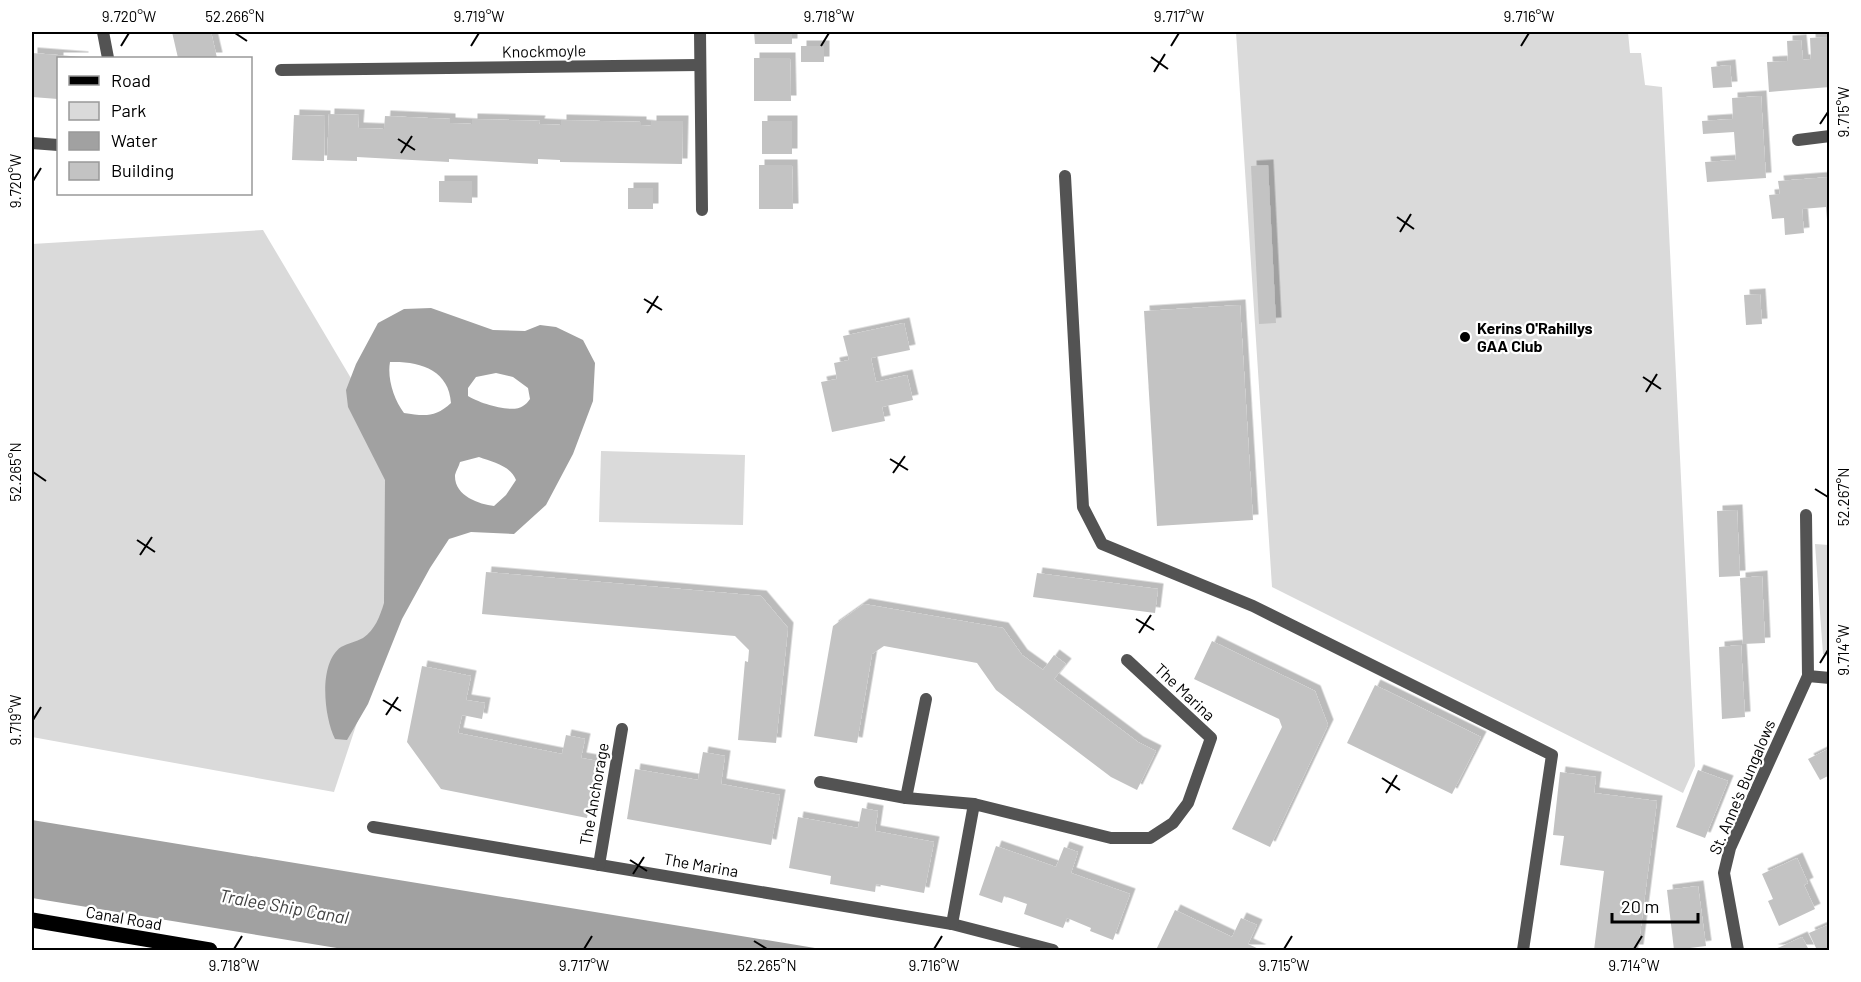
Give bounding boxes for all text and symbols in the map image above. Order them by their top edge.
text: 9.720°W [102,7,156,25]
text: 52.266°N [205,7,265,25]
text: 9.719°W [453,7,505,25]
text: 9.718°W [803,7,855,25]
text: 9.717°W [1154,7,1204,25]
text: 9.716°W [1504,7,1555,25]
street label: Knockmoyle [502,40,586,61]
legend [57,57,252,195]
text: Road [111,69,151,91]
text: 9.715°W [1834,87,1852,137]
text: Park [111,99,146,121]
text: Water [111,129,158,151]
text: 9.720°W [6,154,24,208]
text: Building [111,159,174,181]
place label: Kerins O'Rahillys GAA Club [1477,318,1592,355]
marker: Kerins O'Rahillys GAA Club [1458,330,1472,344]
text: 52.265°N [6,442,24,502]
text: 52.267°N [1834,468,1852,526]
text: 9.714°W [1834,624,1852,676]
street label: The Marina [1151,659,1219,724]
text: 9.719°W [6,694,24,746]
street label: St. Anne's Bungalows [1704,716,1779,857]
street label: The Anchorage [575,741,612,847]
street label: The Marina [662,849,740,880]
water label: Tralee Ship Canal [218,884,351,928]
scale bar [1612,886,1698,924]
text: 20 m [1621,895,1659,917]
street label: Canal Road [85,901,164,934]
text: 9.718°W [208,956,260,974]
text: 9.717°W [559,956,609,974]
text: 52.265°N [737,956,797,974]
text: 9.716°W [909,956,960,974]
text: 9.715°W [1259,956,1309,974]
text: 9.714°W [1608,956,1660,974]

